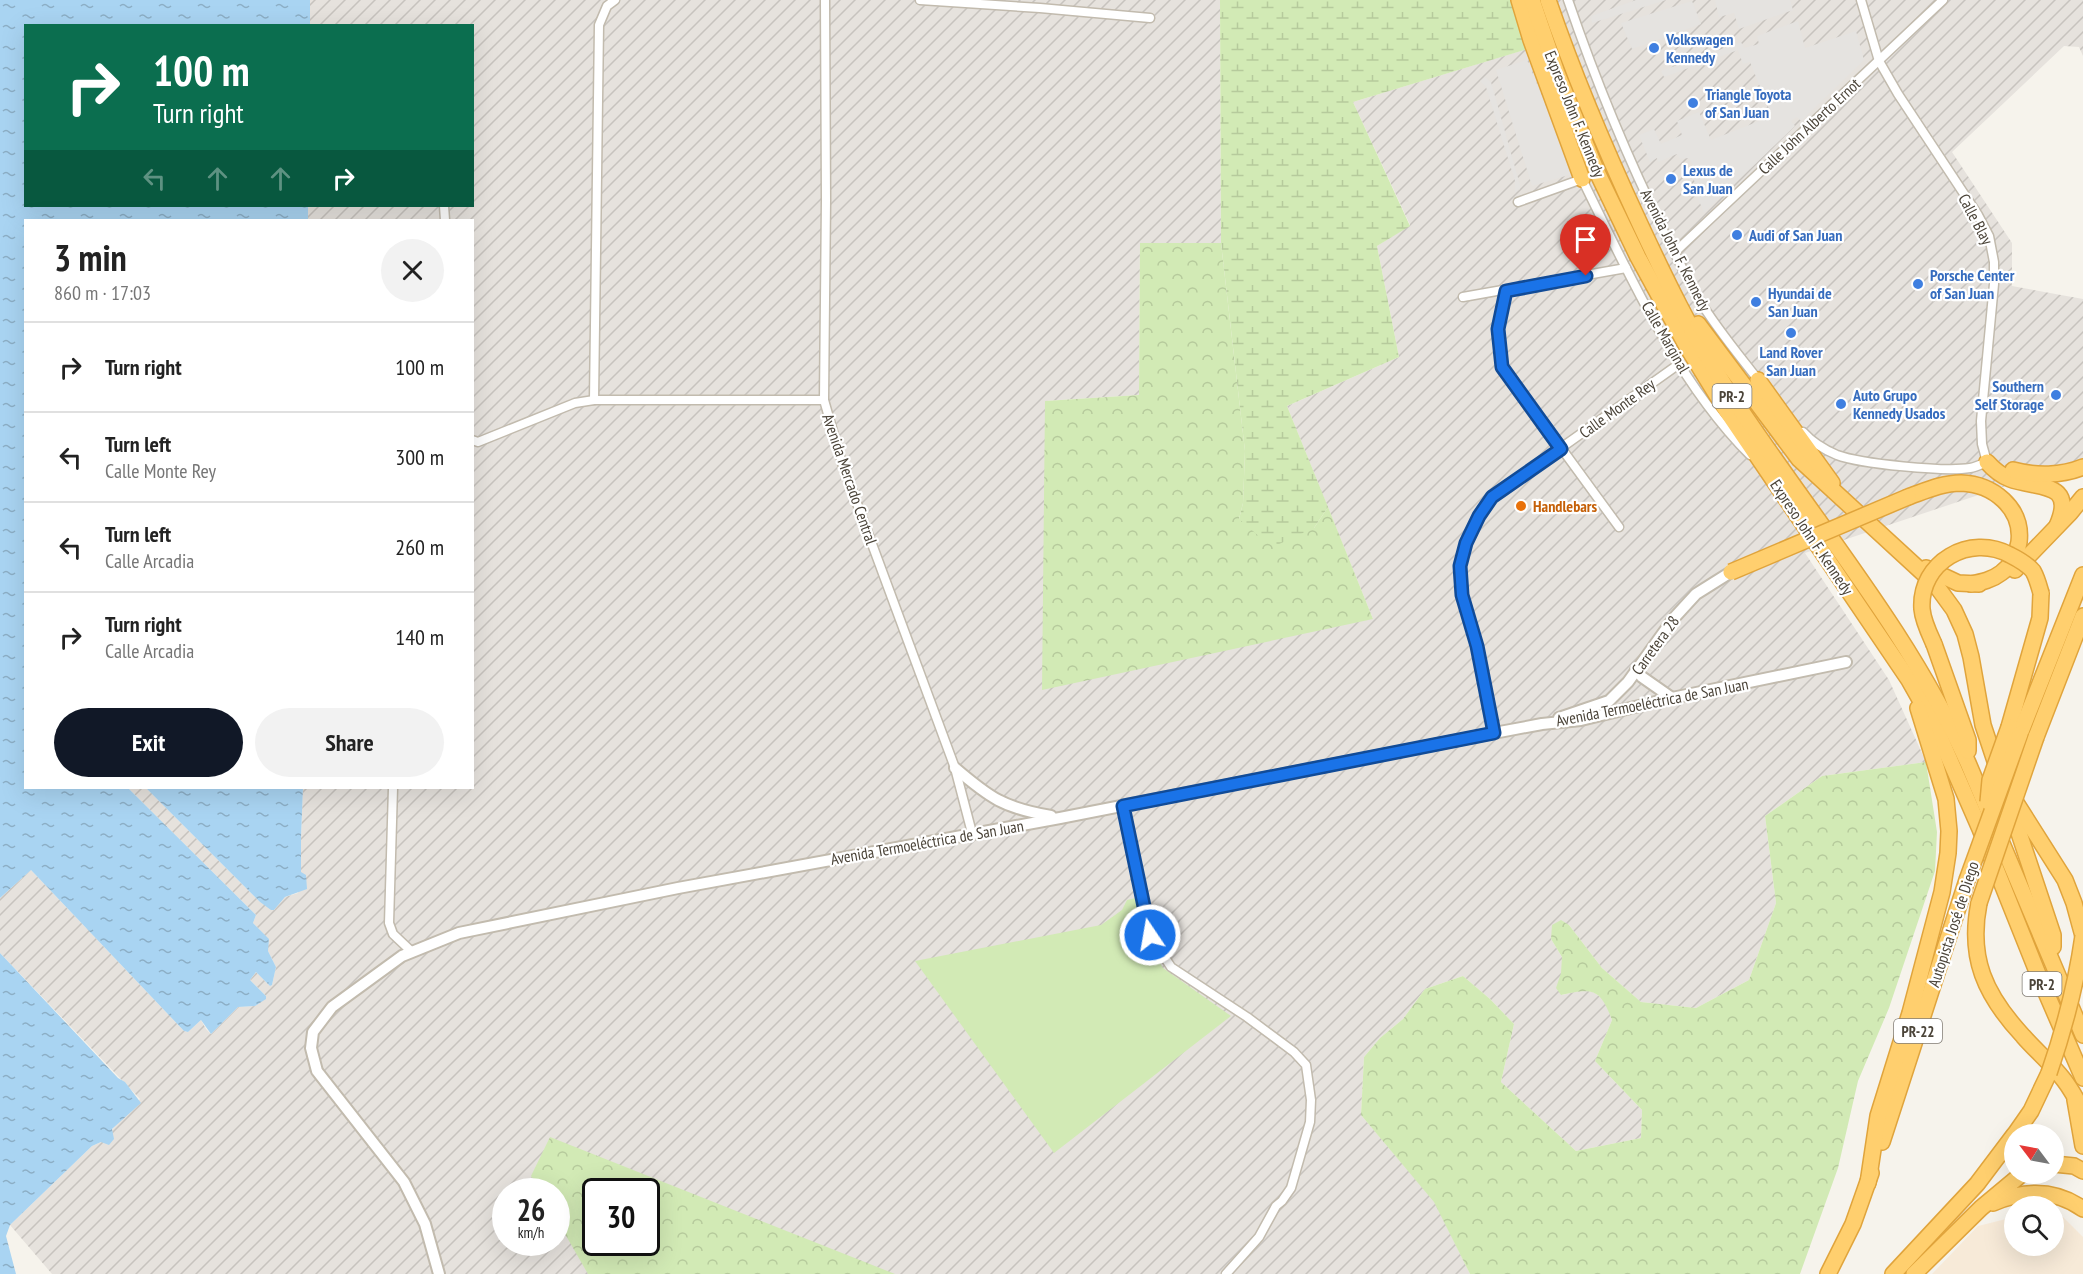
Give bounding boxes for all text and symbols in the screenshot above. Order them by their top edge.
place label: Volkswagen Kennedy [1665,29,1734,67]
marker: Volkswagen Kennedy [1647,41,1661,55]
text: 100 m [153,43,250,98]
icon: right [54,48,132,126]
street label: Expreso John F. Kennedy [1541,48,1609,180]
street label: Calle John Alberto Ernot [1754,73,1865,179]
place label: Triangle Toyota of San Juan [1705,84,1792,122]
text: Turn right [153,96,244,130]
marker: Triangle Toyota of San Juan [1686,96,1700,110]
place label: Lexus de San Juan [1683,160,1733,198]
icon: left [138,162,171,195]
icon: ahead [201,162,234,195]
icon: ahead [264,162,297,195]
icon: right [327,162,360,195]
marker: Lexus de San Juan [1664,172,1678,186]
street label: Avenida John F. Kennedy [1637,185,1715,315]
street label: Calle Blay [1954,190,1998,248]
pin [1560,214,1611,276]
icon: arrive [1569,223,1602,256]
place label: Audi of San Juan [1748,225,1842,245]
marker: Audi of San Juan [1730,228,1744,242]
text: 3 min [54,234,127,281]
button: close [381,239,444,302]
place label: Porsche Center of San Juan [1930,265,2015,303]
marker: Porsche Center of San Juan [1911,277,1925,291]
text: 860 m · 17:03 [54,280,151,306]
place label: Hyundai de San Juan [1768,283,1832,321]
marker: Hyundai de San Juan [1749,295,1763,309]
street label: Calle Marginal [1637,298,1695,377]
marker: Land Rover San Juan [1784,326,1798,340]
place label: Land Rover San Juan [1759,342,1823,380]
icon: right [54,351,87,384]
text: Turn right [105,353,182,381]
text: 100 m [395,353,444,381]
street label: Calle Monte Rey [1575,374,1659,442]
place label: Southern Self Storage [1975,376,2044,414]
road number: PR-2 [1712,384,1752,408]
place label: Auto Grupo Kennedy Usados [1852,385,1946,423]
marker: Southern Self Storage [2049,388,2063,402]
marker: Auto Grupo Kennedy Usados [1834,397,1848,411]
street label: Avenida Mercado Central [818,411,882,547]
text: Turn left [105,430,171,458]
icon: left [54,441,87,474]
text: 300 m [395,443,444,471]
text: Calle Monte Rey [105,458,216,484]
street label: Expreso John F. Kennedy [1766,476,1858,598]
place label: Handlebars [1533,496,1598,516]
marker: Handlebars [1514,499,1528,513]
text: Turn left [105,520,171,548]
icon: left [54,531,87,564]
text: 260 m [395,533,444,561]
text: Calle Arcadia [105,548,194,574]
text: Turn right [105,610,182,638]
street label: Carretera 28 [1627,611,1683,679]
icon: right [54,621,87,654]
text: 140 m [395,623,444,651]
text: Calle Arcadia [105,638,194,664]
street label: Avenida Termoeléctrica de San Juan [1554,674,1750,730]
button: Exit [54,708,243,777]
button: Share [255,708,444,777]
street label: Avenida Termoeléctrica de San Juan [829,815,1025,869]
street label: Autopista José de Diego [1923,859,1983,989]
position arrow [1118,903,1182,967]
road number: PR-2 [2022,972,2062,996]
road number: PR-22 [1894,1019,1942,1043]
north arrow [2004,1124,2064,1184]
map controls [2004,1124,2064,1256]
speed limit sign: 30 [582,1178,660,1256]
text: 26 [517,1190,545,1229]
button: search [2004,1196,2064,1256]
text: km/h [518,1223,544,1242]

